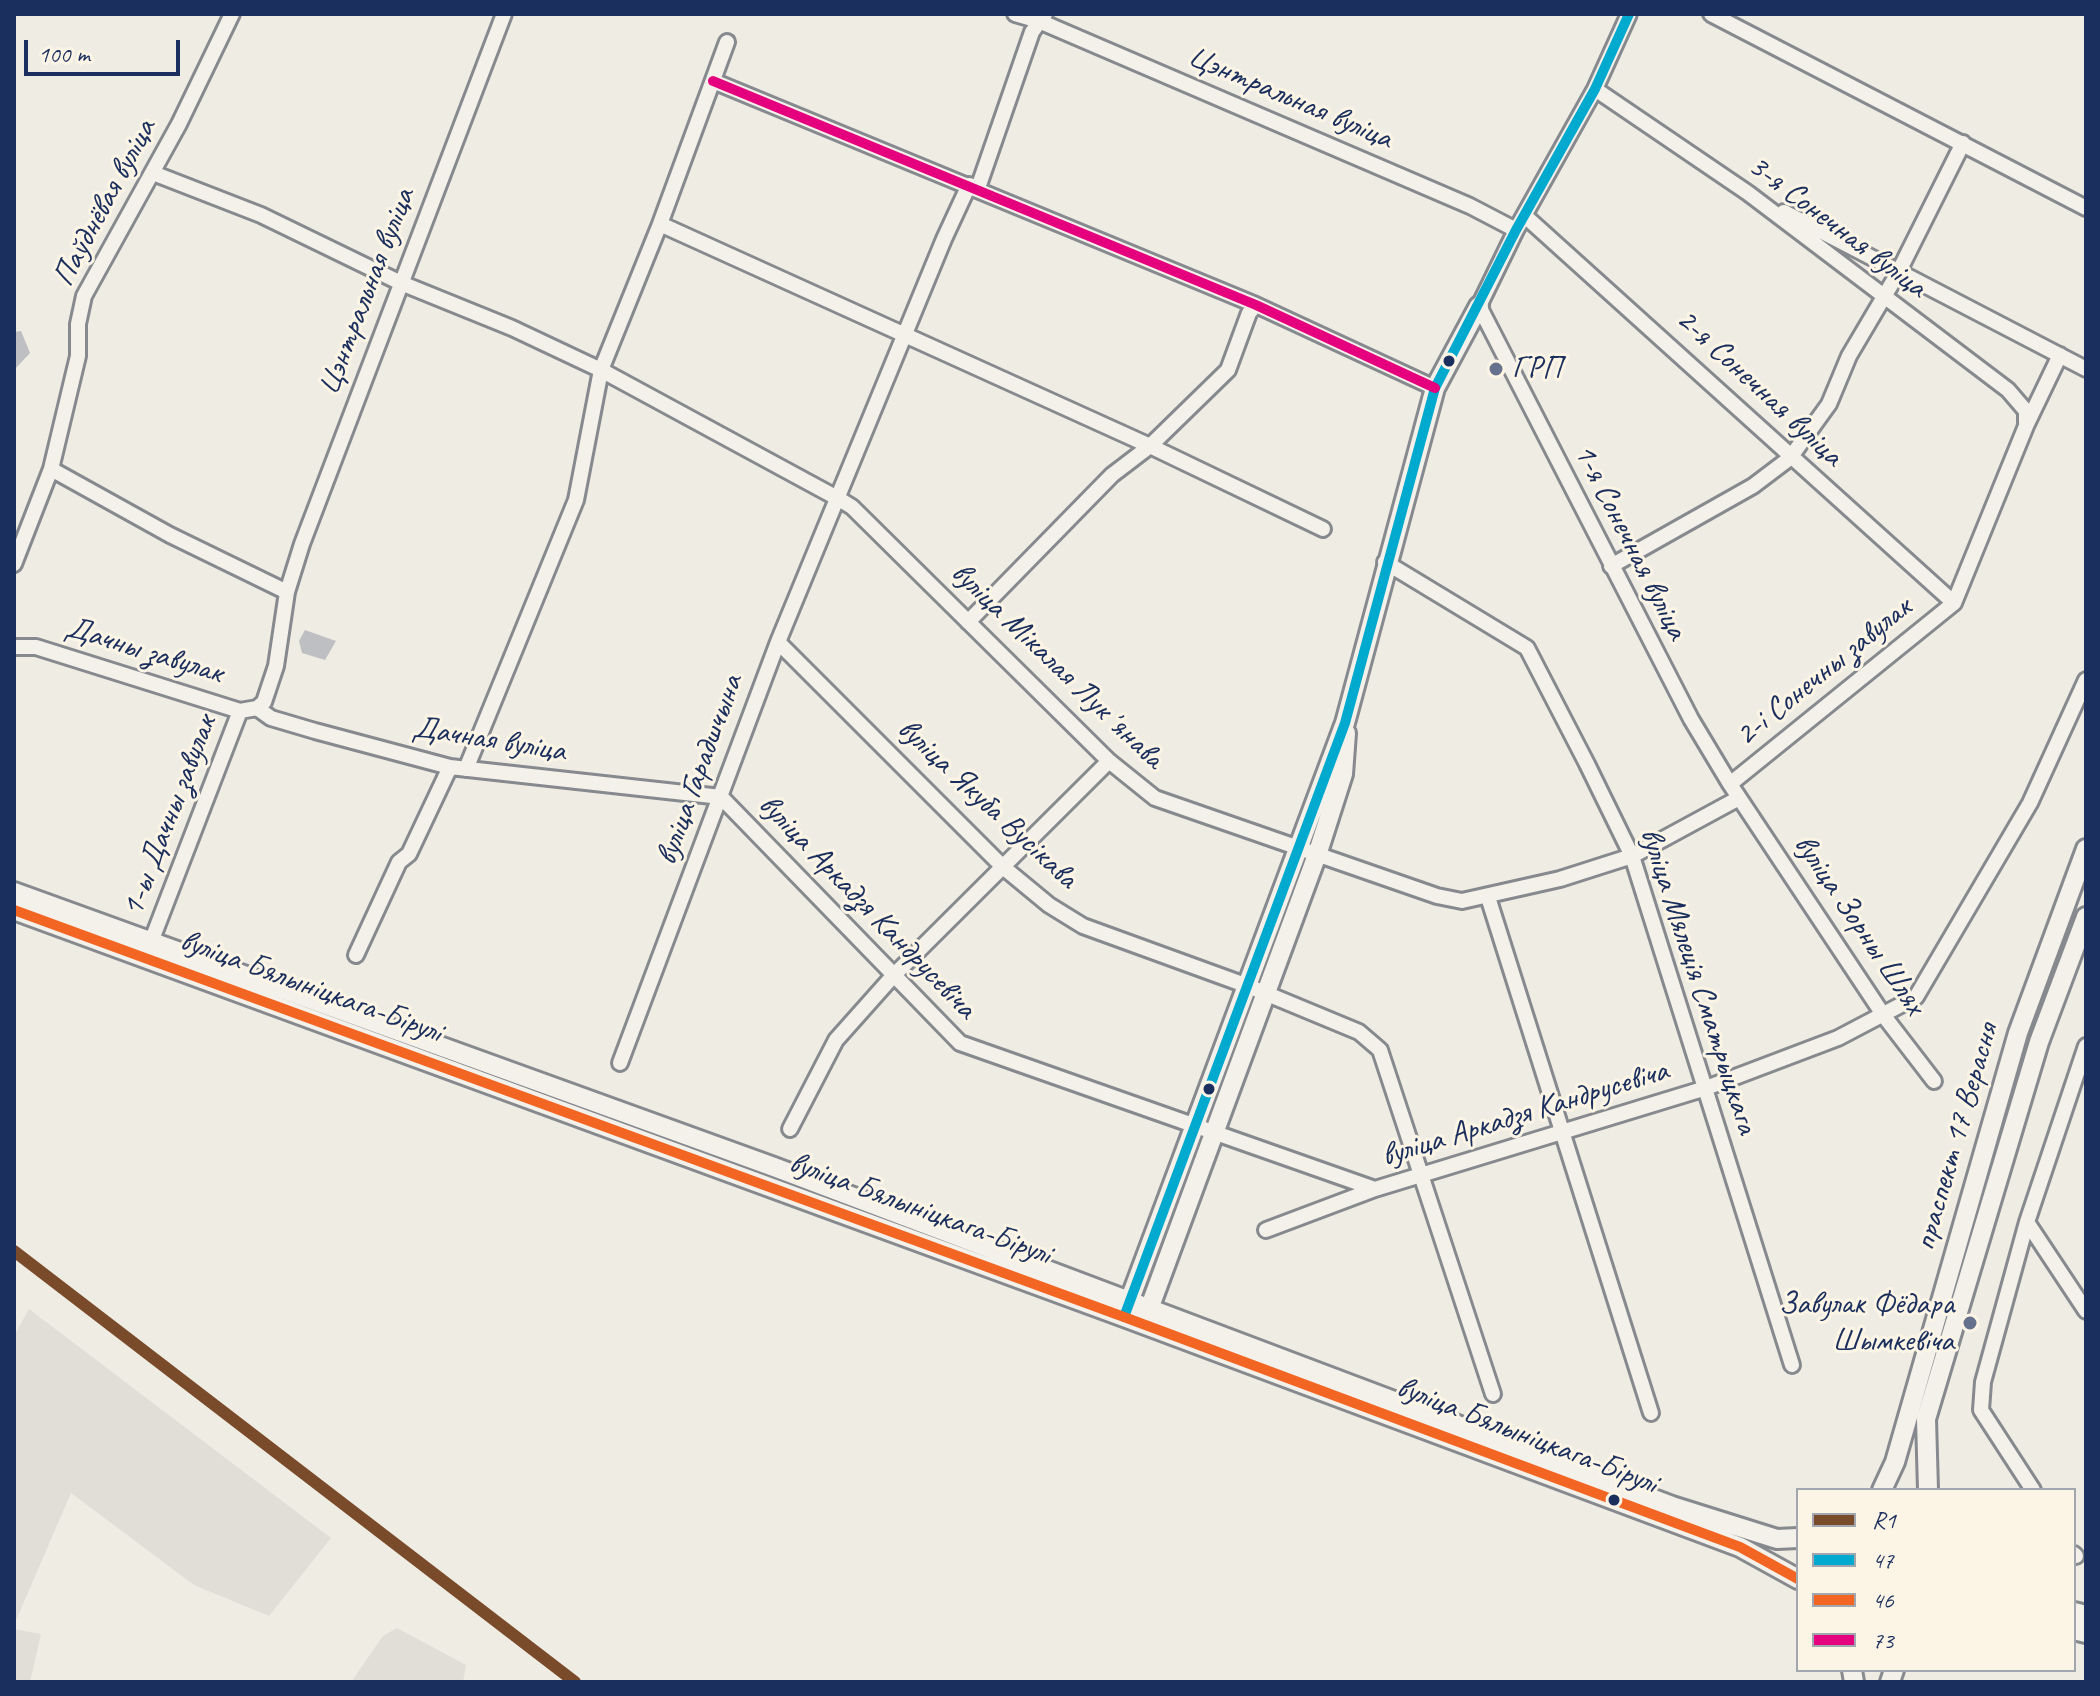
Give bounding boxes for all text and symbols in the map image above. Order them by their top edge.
scale bar [28,24,184,74]
street label: Цэнтральная вуліца [1182,38,1398,158]
text: 100 m [38,39,90,69]
street label: Паўднёвая вуліца [45,113,165,293]
street label: 3-я Сонечная вуліца [1740,147,1934,307]
street label: Цэнтральная вуліца [310,183,424,401]
street label: 2-я Сонечная вуліца [1668,301,1850,475]
place label: ГРП [1512,350,1561,388]
unlabelled marker [1441,353,1457,369]
marker: ГРП [1487,360,1505,378]
street label: 1-я Сонечная вуліца [1564,438,1696,646]
street label: вуліца Мікалая Лукʼянава [943,555,1171,777]
street label: 2-і Сонечны завулак [1728,589,1920,755]
street label: Дачны завулак [61,609,227,693]
street label: вуліца Гарадшчына [648,670,752,870]
street label: Дачная вуліца [410,709,568,771]
street label: 1-ы Дачны завулак [114,710,226,922]
street label: вуліца Якуба Вусікава [889,711,1085,897]
street label: вуліца Аркадзя Кандрусевіча [750,786,984,1028]
street label: вуліца Мялеція Сматрыцкага [1630,823,1766,1139]
street label: вуліца Зорны Шлях [1785,828,1933,1022]
street label: вуліца Бялыніцкага-Бірулі [175,922,447,1052]
street label: праспект 17 Верасня [1906,1019,2008,1255]
street label: вуліца Аркадзя Кандрусевіча [1377,1052,1673,1176]
unlabelled marker [1201,1081,1217,1097]
street label: вуліца Бялыніцкага-Бірулі [784,1144,1056,1274]
place label: Завулак Фёдара Шымкевіча [1778,1286,1954,1361]
marker: Завулак Фёдара Шымкевіча [1961,1314,1979,1332]
street label: вуліца Бялыніцкага-Бірулі [1391,1369,1663,1503]
legend [1796,1488,2076,1672]
unlabelled marker [1606,1492,1622,1508]
text: R1 [1872,1505,1896,1535]
text: 47 [1872,1545,1894,1575]
text: 46 [1872,1585,1894,1615]
text: 73 [1872,1625,1894,1655]

